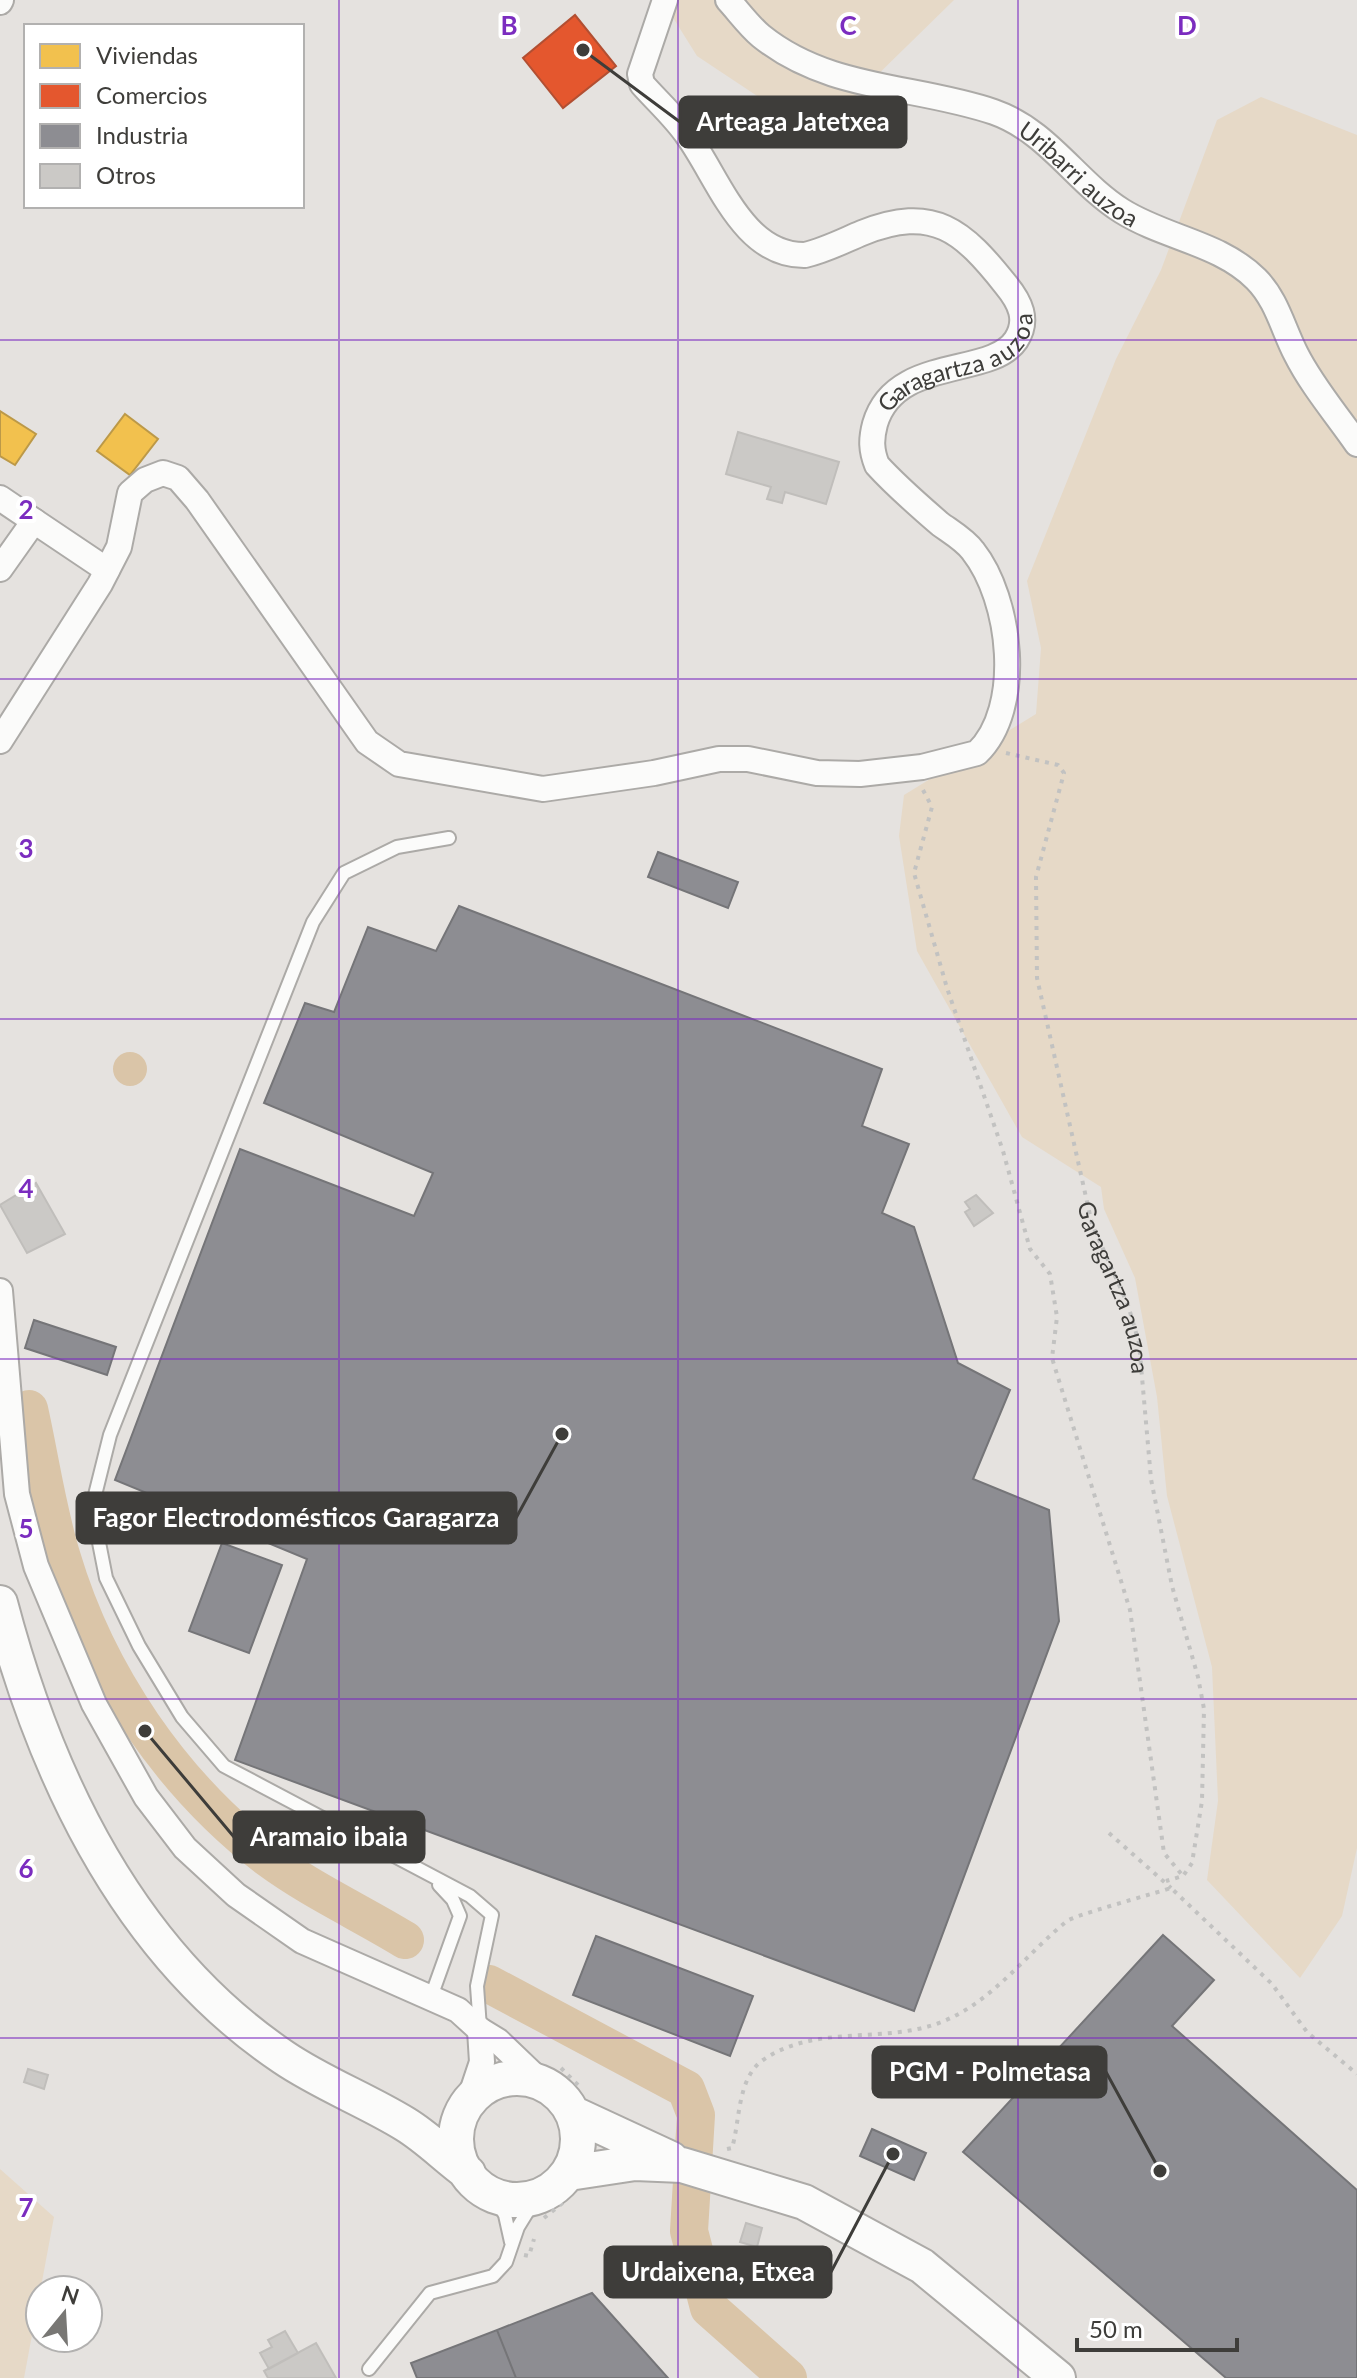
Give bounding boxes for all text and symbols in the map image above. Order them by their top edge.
text: B [500,9,518,41]
text: C [839,9,857,41]
text: D [1177,9,1197,41]
legend [24,24,304,208]
text: Viviendas [96,40,198,69]
text: Comercios [96,80,207,109]
callout: Arteaga Jatetxea [680,97,906,147]
text: Arteaga Jatetxea [695,105,890,137]
street label: Uribarri auzoa [1014,114,1144,232]
text: Industria [96,120,188,149]
text: Otros [96,160,156,189]
street label: Garagartza auzoa [870,313,1037,417]
text: 2 [18,493,34,525]
text: 3 [18,832,34,864]
text: 4 [18,1172,34,1204]
street label: Garagartza auzoa [1073,1198,1156,1375]
callout: Fagor Electrodomésticos Garagarza [77,1493,516,1543]
text: Fagor Electrodomésticos Garagarza [93,1501,499,1533]
text: 5 [18,1512,34,1544]
callout: Aramaio ibaia [234,1812,424,1862]
text: Aramaio ibaia [249,1820,408,1852]
text: 6 [18,1852,34,1884]
callout: PGM - Polmetasa [873,2047,1106,2097]
text: PGM - Polmetasa [889,2055,1091,2087]
text: 7 [18,2191,34,2223]
callout: Urdaixena, Etxea [605,2247,831,2297]
text: Urdaixena, Etxea [621,2255,815,2287]
north arrow [24,2274,104,2354]
text: N [58,2279,83,2310]
scale bar [1077,2302,1237,2352]
text: 50 m [1089,2314,1143,2343]

